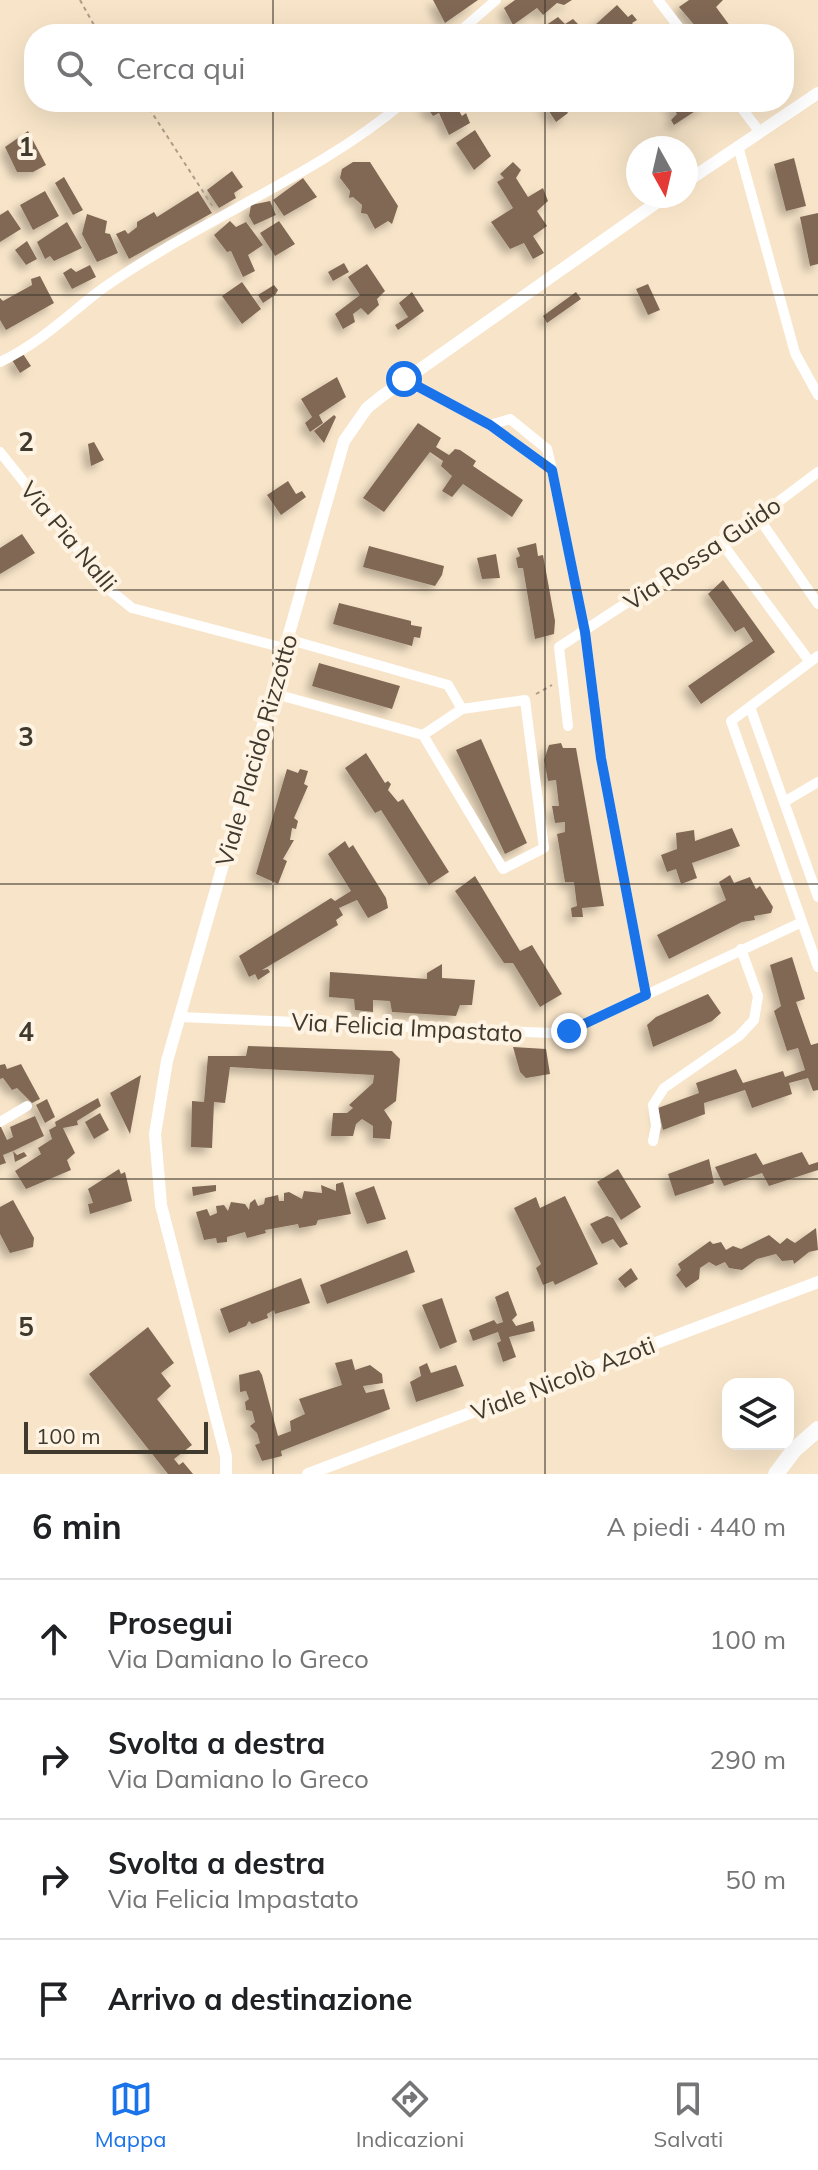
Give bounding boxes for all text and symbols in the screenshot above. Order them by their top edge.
search box [24,24,794,112]
icon: search [52,46,96,90]
text: Cerca qui [116,49,246,87]
text: 1 [18,130,34,163]
north arrow [626,136,698,208]
route start [386,361,422,397]
text: 2 [18,425,34,458]
street label: Via Pia Nalli [14,475,124,597]
street label: Via Rossa Guido [618,489,786,617]
street label: Viale Placido Rizzotto [208,630,304,870]
text: 3 [18,720,34,753]
street label: Via Felicia Impastato [291,1006,523,1048]
route end [551,1013,587,1049]
text: 4 [18,1015,34,1048]
text: 5 [18,1310,34,1343]
street label: Viale Nicolò Azoti [467,1329,659,1427]
map controls [722,1378,794,1450]
button: layers [722,1378,794,1450]
scale bar [24,1418,208,1454]
text: 100 m [36,1422,101,1450]
text: 6 min [32,1505,122,1548]
text: A piedi · 440 m [606,1510,786,1543]
text: Prosegui [108,1604,233,1642]
icon: ahead [32,1617,76,1661]
text: 100 m [710,1623,786,1656]
text: Via Damiano lo Greco [108,1642,369,1675]
text: Svolta a destra [108,1724,325,1762]
icon: right [32,1737,76,1781]
text: 290 m [710,1743,786,1776]
text: Via Damiano lo Greco [108,1762,369,1795]
text: Svolta a destra [108,1844,325,1882]
icon: right [32,1857,76,1901]
text: 50 m [725,1863,786,1896]
text: Via Felicia Impastato [108,1882,359,1915]
icon: arrive [32,1977,76,2021]
text: Arrivo a destinazione [108,1980,412,2018]
tab: Mappa [95,2077,166,2153]
tab: Indicazioni [356,2077,464,2153]
tab: Salvati [654,2077,723,2153]

